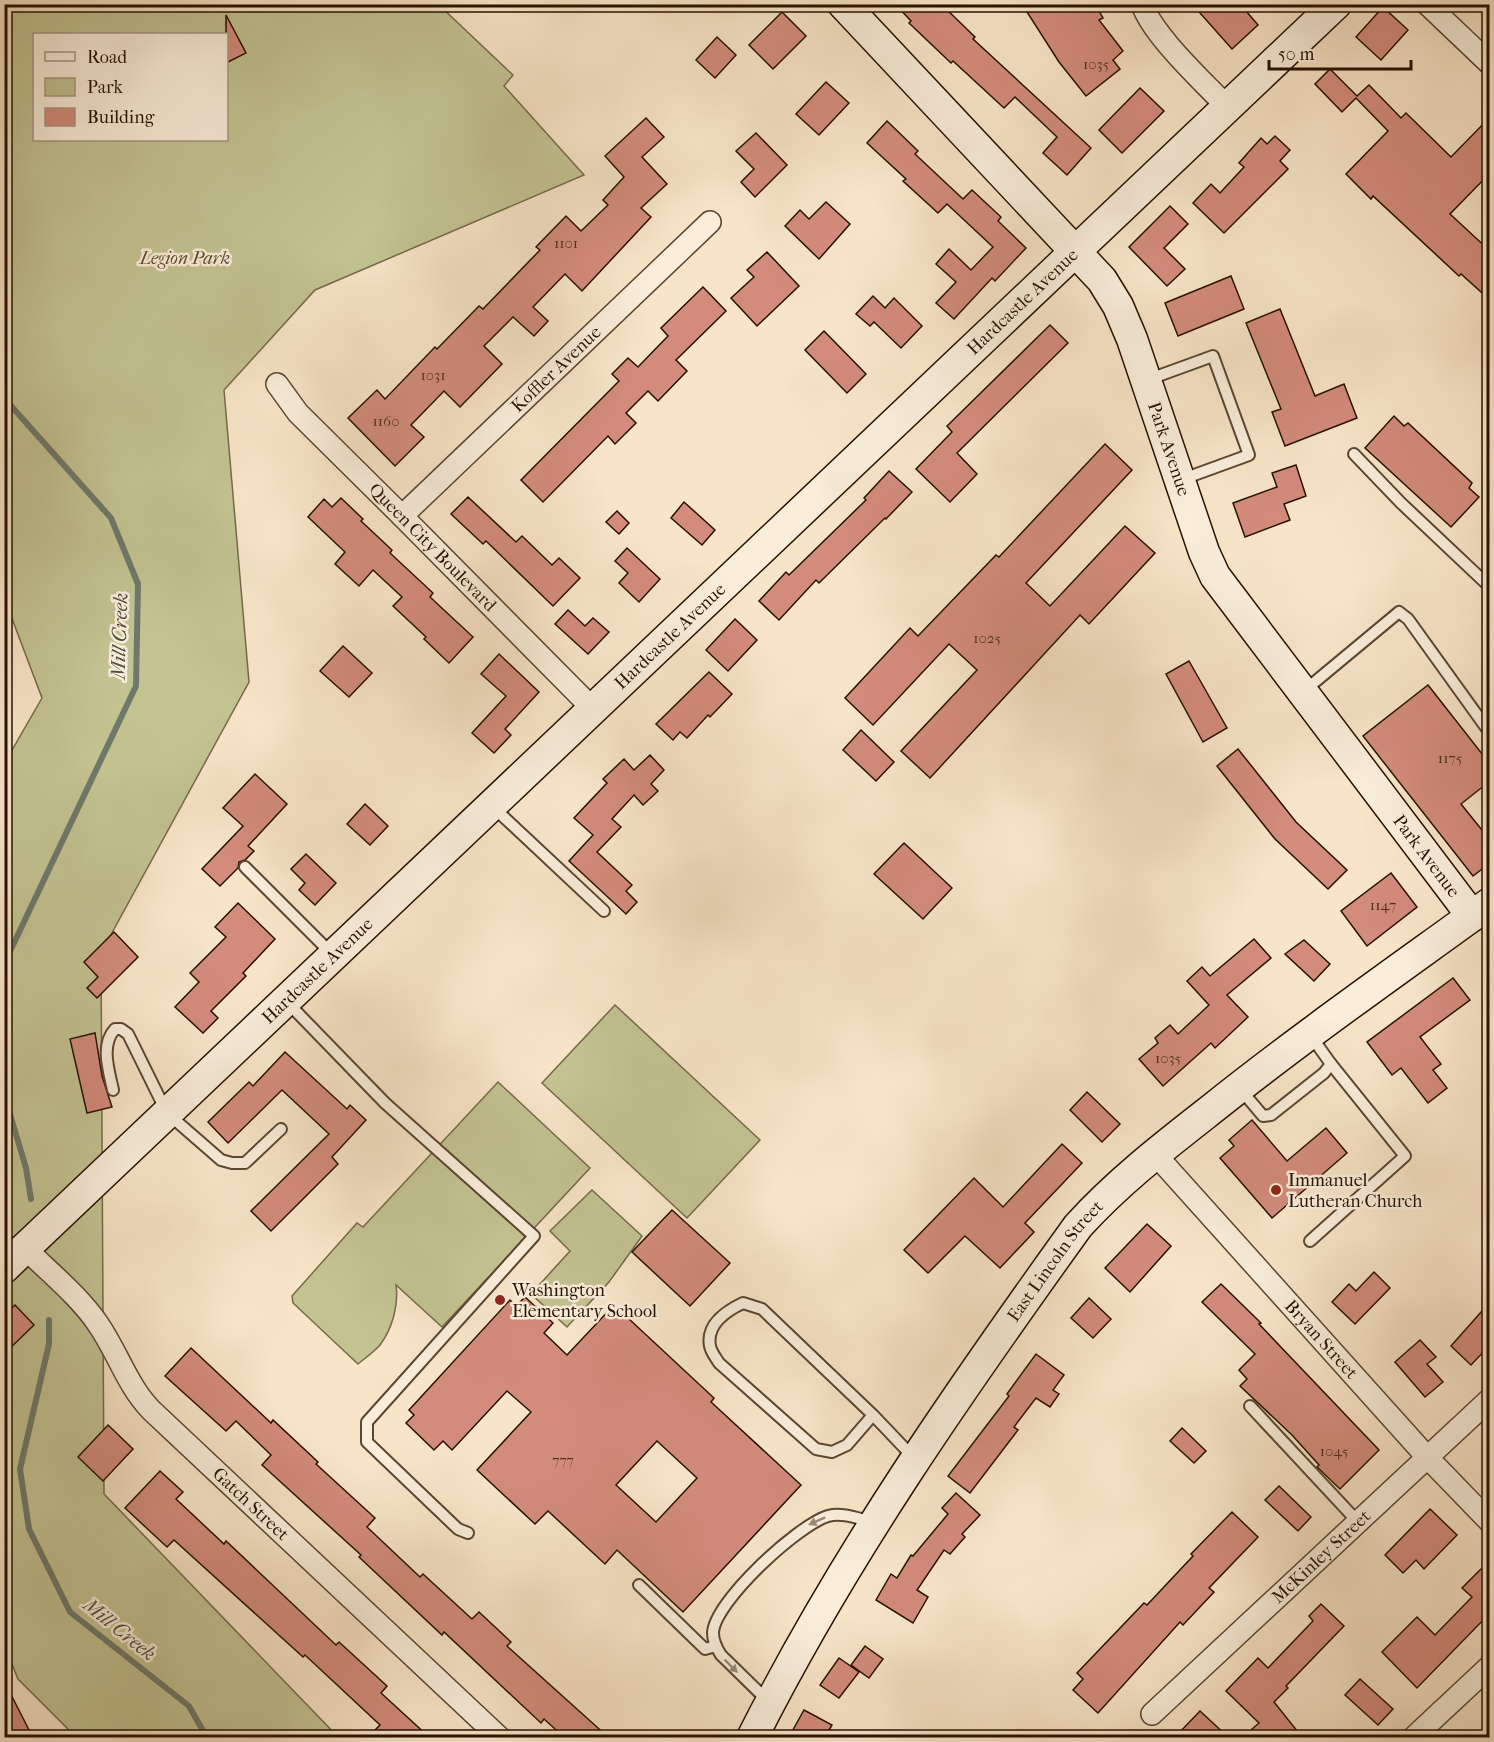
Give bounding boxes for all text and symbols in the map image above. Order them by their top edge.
legend [33,33,228,141]
scale bar [1269,33,1412,71]
text: 50 m [1278,44,1315,65]
text: Road [87,47,127,68]
house number: 1035 [1083,55,1109,73]
text: Park [87,77,124,98]
text: Building [87,107,155,128]
house number: 1101 [554,234,578,252]
street label: Hardcastle Avenue [963,244,1083,359]
park label: Legion Park [138,248,230,269]
street label: Koffler Avenue [507,322,606,417]
house number: 1031 [420,366,446,384]
street label: Park Avenue [1143,399,1194,499]
house number: 1160 [372,412,400,430]
street label: Queen City Boulevard [364,479,501,616]
street label: Hardcastle Avenue [610,579,730,694]
water label: Mill Creek [106,592,133,682]
house number: 1025 [973,629,1001,647]
house number: 1175 [1438,749,1462,767]
street label: Park Avenue [1388,811,1464,902]
house number: 1147 [1370,896,1396,914]
street label: Hardcastle Avenue [258,913,378,1029]
house number: 1035 [1155,1049,1181,1067]
place label: Immanuel Lutheran Church [1288,1170,1422,1212]
marker: Immanuel Lutheran Church [1269,1183,1283,1197]
street label: East Lincoln Street [1003,1196,1108,1326]
place label: Washington Elementary School [511,1280,657,1322]
marker: Washington Elementary School [493,1293,507,1307]
street label: Bryan Street [1280,1296,1362,1384]
house number: 1045 [1320,1442,1348,1460]
house number: 777 [552,1451,574,1469]
street label: Gatch Street [208,1463,294,1546]
street label: McKinley Street [1268,1505,1376,1608]
one-way arrow [809,1516,826,1525]
water label: Mill Creek [77,1592,161,1666]
one-way arrow [724,1658,738,1672]

